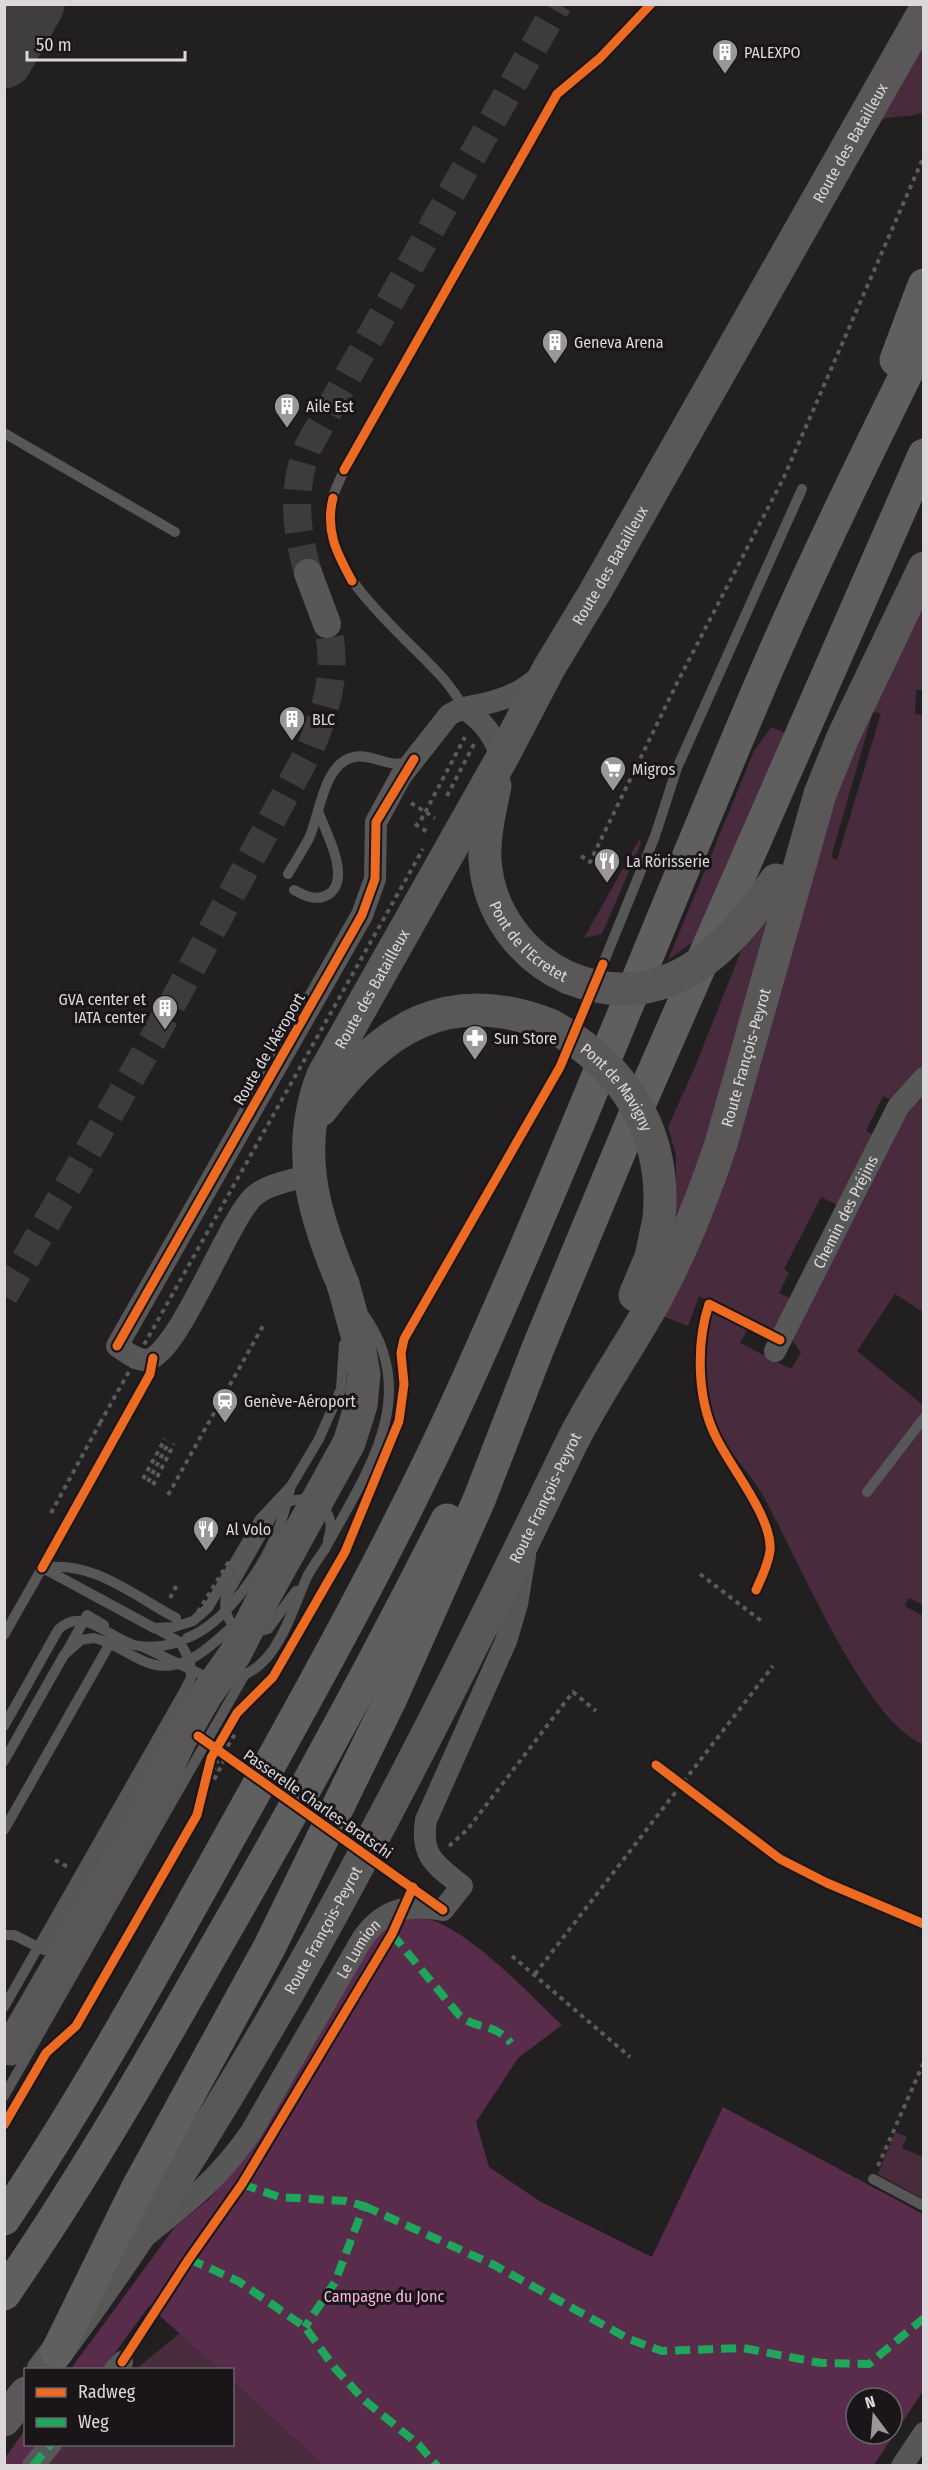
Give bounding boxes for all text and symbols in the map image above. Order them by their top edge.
scale bar [27,24,184,62]
text: 50 m [36,34,72,56]
building icon: PALEXPO [710,37,740,75]
place label: PALEXPO [744,43,801,62]
street label: Route des Batailleux [808,80,891,206]
building icon: Geneva Arena [540,327,570,365]
place label: Geneva Arena [574,333,664,352]
building icon: Aile Est [272,391,302,429]
place label: Aile Est [306,397,355,416]
street label: Route des Batailleux [568,502,651,628]
building icon: BLC [277,704,307,742]
place label: BLC [312,710,335,729]
supermarket icon: Migros [598,754,628,792]
place label: Migros [632,760,675,779]
restaurant icon: La Rörisserie [592,846,622,884]
place label: La Rörisserie [626,852,710,871]
street label: Pont de l'Ecretet [486,898,571,986]
street label: Route des Batailleux [330,926,413,1052]
street label: Route François-Peyrot [717,985,774,1129]
street label: Route de l'Aéroport [229,989,309,1109]
place label: GVA center et IATA center [58,990,147,1027]
building icon: GVA center et IATA center [150,993,180,1031]
pharmacy icon: Sun Store [460,1023,490,1061]
place label: Sun Store [494,1029,557,1048]
street label: Pont de Mavigny [577,1039,657,1135]
street label: Chemin des Préjins [809,1152,882,1272]
station icon: Genève-Aéroport [210,1386,240,1424]
place label: Genève-Aéroport [244,1392,356,1411]
street label: Route François-Peyrot [505,1428,585,1566]
restaurant icon: Al Volo [191,1514,221,1552]
place label: Al Volo [226,1520,271,1539]
street label: Passerelle Charles-Bratschi [240,1745,396,1863]
street label: Route François-Peyrot [280,1862,366,1997]
street label: Le Lumion [332,1915,384,1982]
park label: Campagne du Jonc [324,2287,444,2306]
legend [24,2368,234,2446]
text: Radweg [78,2381,136,2403]
north arrow [844,2386,904,2446]
text: N [863,2392,877,2413]
text: Weg [78,2411,109,2433]

